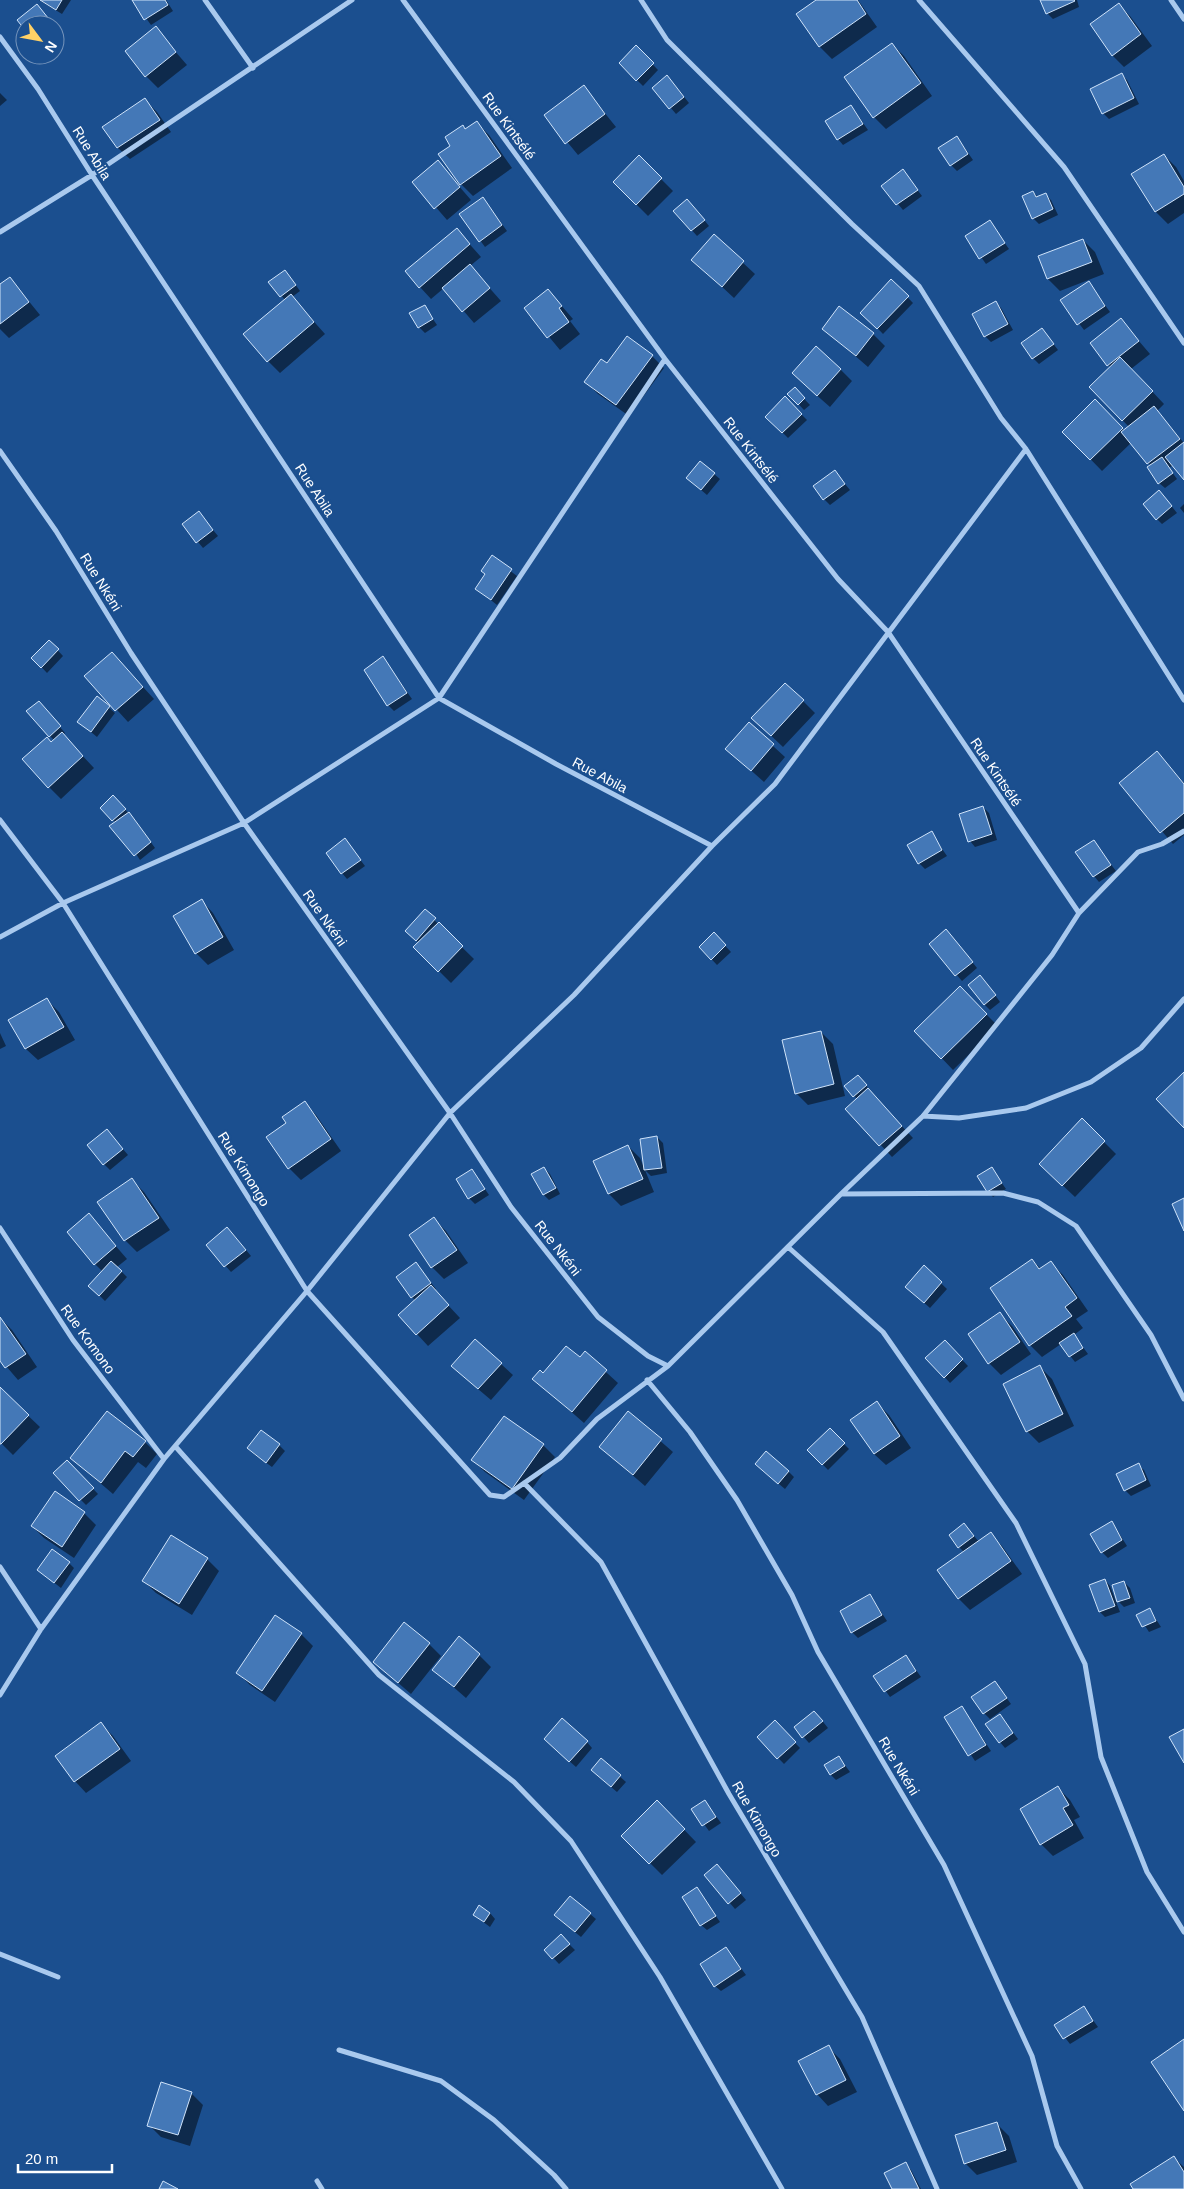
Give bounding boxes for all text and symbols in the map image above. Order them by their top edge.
north arrow [15,15,65,65]
text: N [42,38,60,55]
street label: Rue Kintsélé [479,89,539,163]
street label: Rue Abila [69,123,115,183]
street label: Rue Kintsélé [720,414,782,486]
street label: Rue Abila [292,461,338,520]
street label: Rue Nkéni [77,550,125,614]
street label: Rue Kintsélé [967,735,1025,810]
street label: Rue Abila [570,754,630,796]
street label: Rue Nkéni [300,887,350,949]
street label: Rue Kimongo [215,1129,273,1209]
street label: Rue Nkéni [532,1217,584,1279]
street label: Rue Komono [58,1301,119,1377]
street label: Rue Nkéni [875,1734,923,1798]
street label: Rue Kimongo [729,1778,785,1860]
scale bar [18,2142,111,2174]
text: 20 m [25,2150,58,2167]

